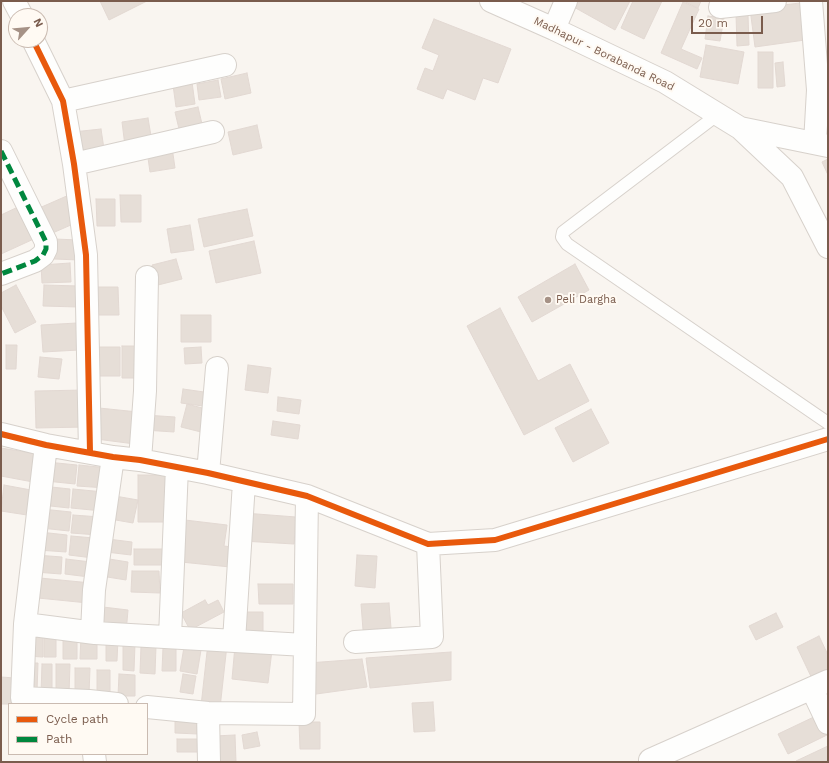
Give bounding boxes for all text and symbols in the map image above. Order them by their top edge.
north arrow [8,8,48,48]
scale bar [693,8,765,34]
street label: Madhapur - Borabanda Road [532,14,676,94]
text: N [31,16,46,29]
text: 20 m [698,16,728,30]
place label: Peli Dargha [556,293,616,307]
marker: Peli Dargha [543,295,553,305]
legend [8,703,148,755]
text: Cycle path [46,712,108,726]
text: Path [46,732,72,746]

